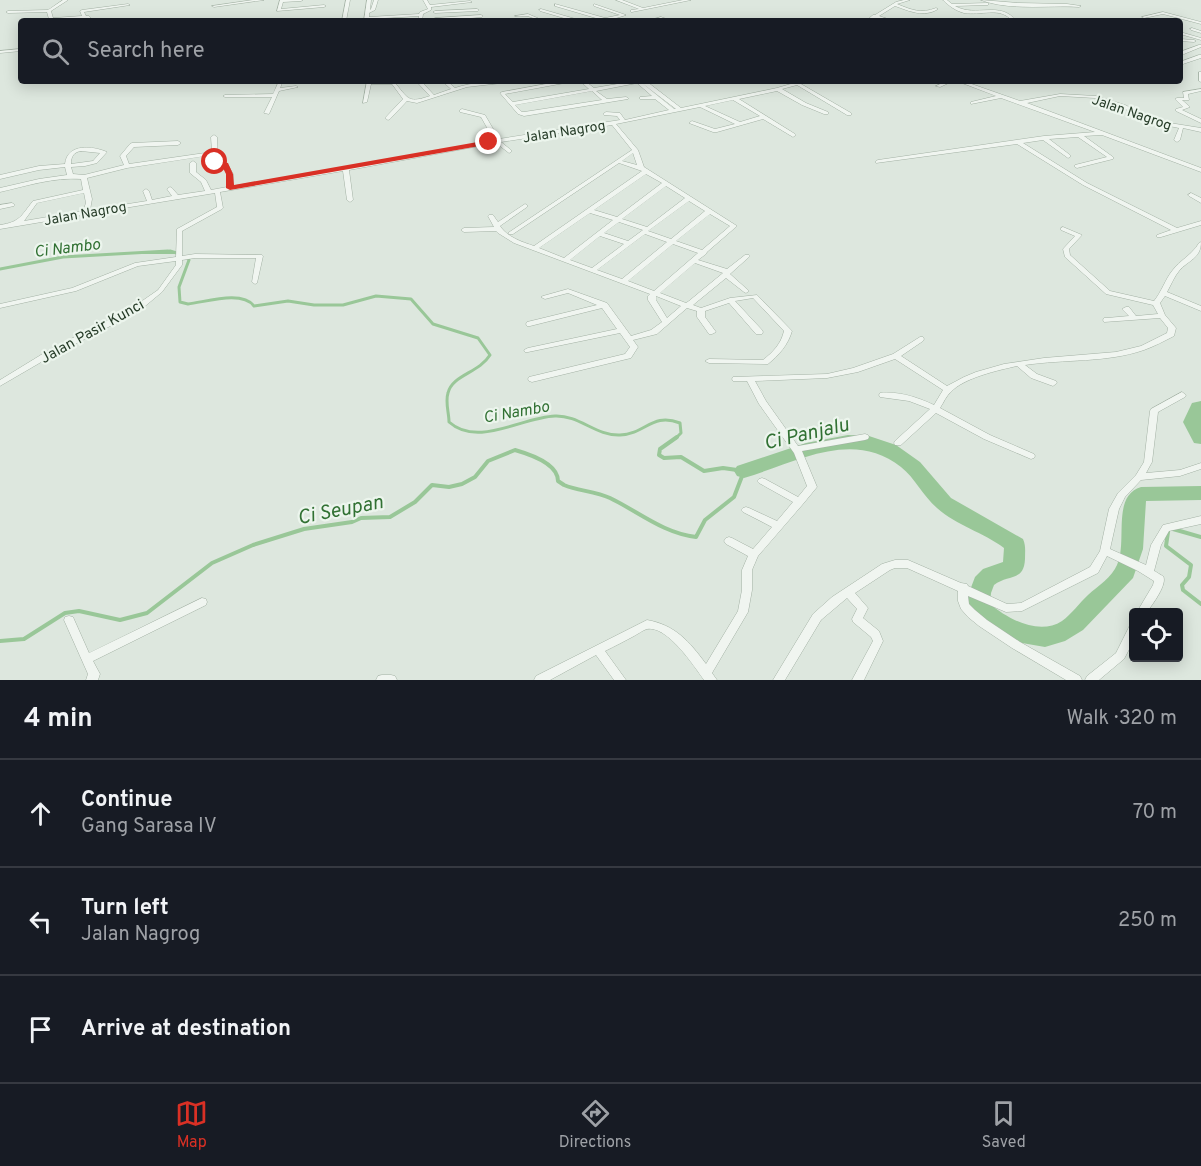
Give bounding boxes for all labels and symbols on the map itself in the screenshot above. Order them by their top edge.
street label: Jalan Nagrog [1089,92,1174,135]
street label: Jalan Nagrog [522,118,607,147]
route end [475,128,501,154]
route start [201,148,227,174]
street label: Jalan Nagrog [43,199,128,230]
water label: Ci Nambo [33,235,102,263]
street label: Jalan Pasir Kunci [38,296,148,369]
water label: Ci Nambo [482,397,551,429]
water label: Ci Panjalu [761,412,853,457]
water label: Ci Seupan [295,490,385,532]

